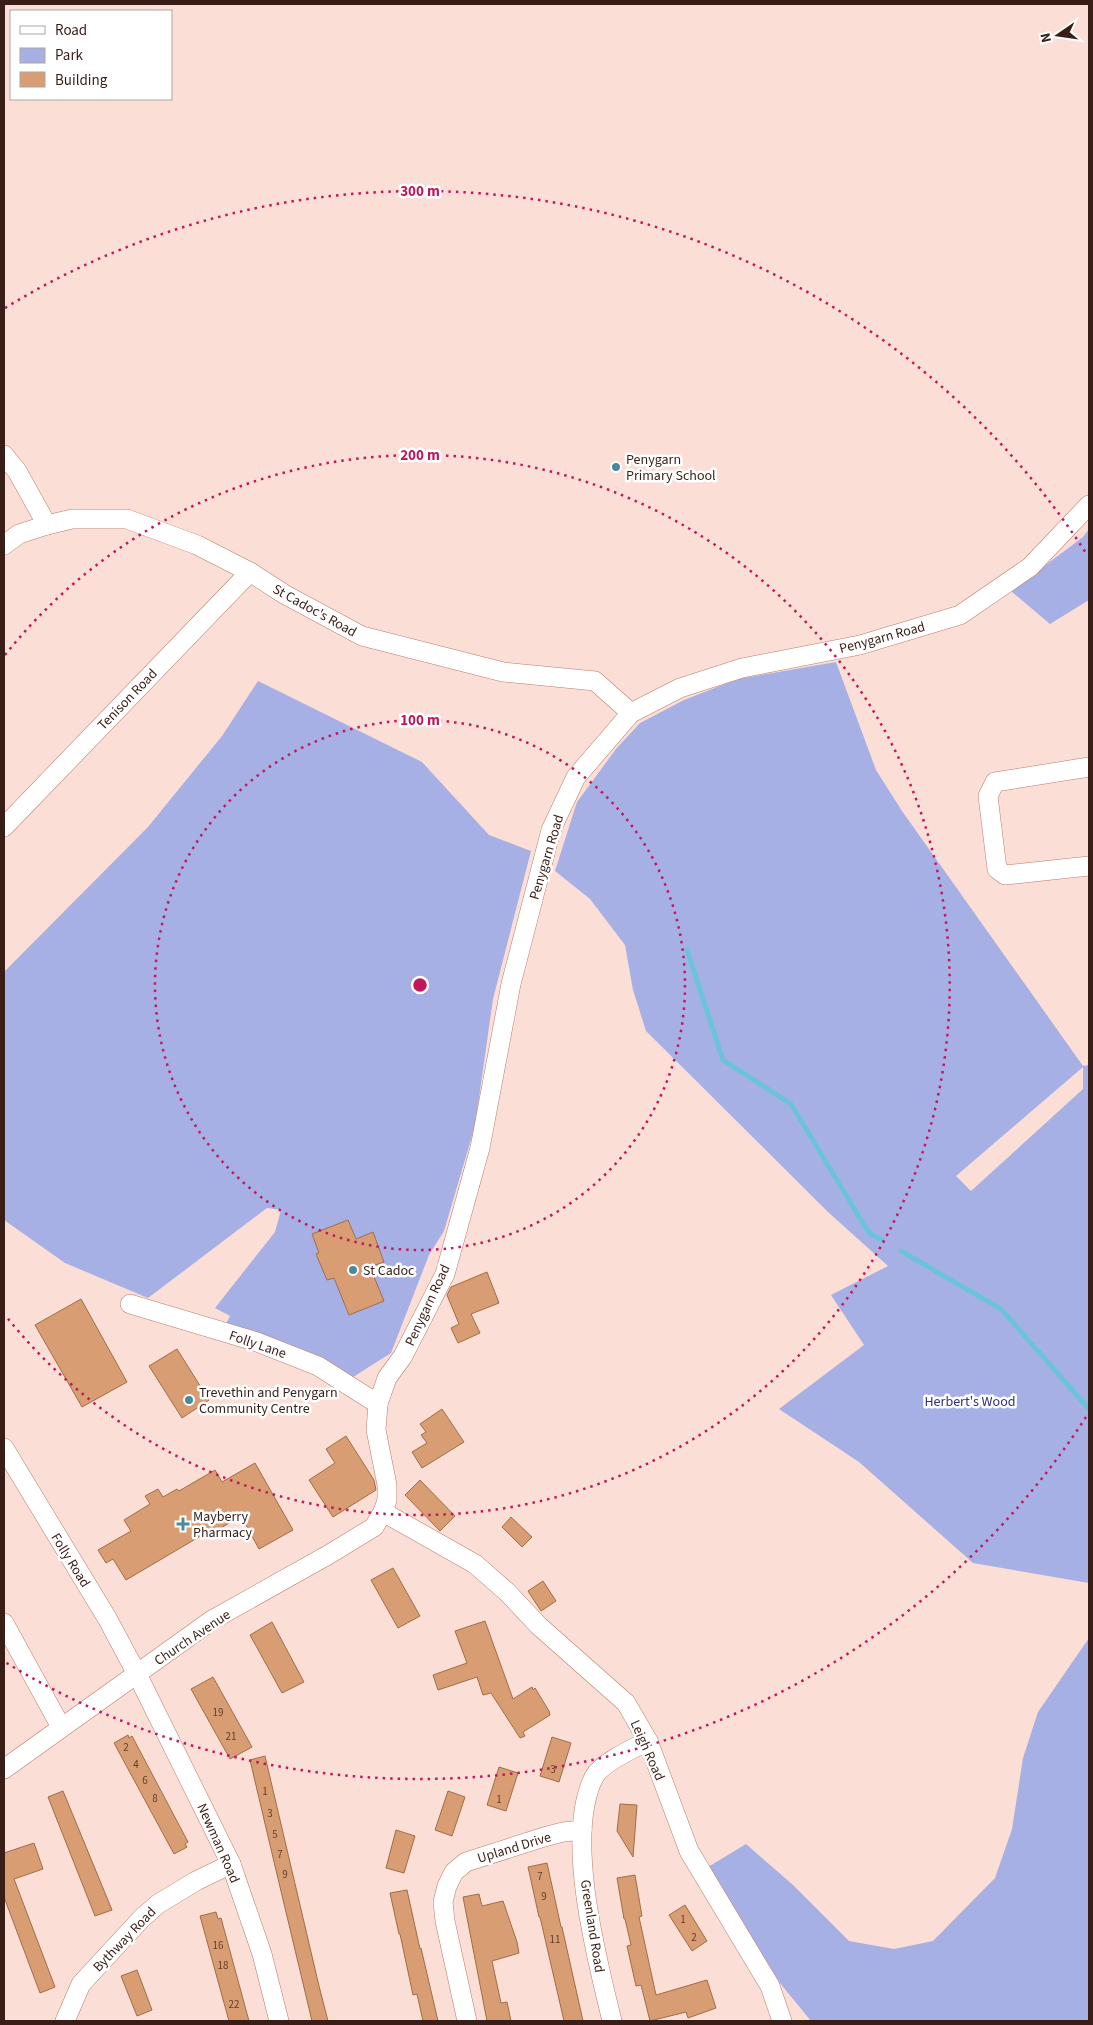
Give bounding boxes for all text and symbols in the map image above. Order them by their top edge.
legend [10,10,172,100]
north arrow [1033,10,1083,60]
text: Road [55,20,87,41]
text: N [1036,31,1057,44]
text: Park [55,45,84,66]
text: Building [55,70,108,91]
text: 300 m [400,181,440,202]
text: 200 m [400,445,440,466]
place label: Penygarn Primary School [626,450,716,486]
marker: Penygarn Primary School [610,461,622,473]
street label: St Cadoc's Road [269,579,360,642]
street label: Penygarn Road [837,617,927,659]
street label: Tenison Road [93,664,162,735]
text: 100 m [400,710,440,731]
street label: Penygarn Road [525,812,569,902]
centre of rings [411,976,429,994]
place label: St Cadoc [363,1261,415,1281]
street label: Penygarn Road [400,1261,456,1350]
marker: St Cadoc [347,1264,359,1276]
street label: Folly Lane [226,1326,289,1364]
place label: Trevethin and Penygarn Community Centre [199,1383,338,1419]
park label: Herbert's Wood [924,1392,1016,1412]
marker: Trevethin and Penygarn Community Centre [183,1394,195,1406]
place label: Mayberry Pharmacy [193,1507,253,1543]
marker: Mayberry Pharmacy [177,1518,189,1530]
street label: Folly Road [46,1529,95,1592]
street label: Church Avenue [151,1605,235,1671]
house number: 19 [213,1705,223,1720]
street label: Leigh Road [625,1717,669,1784]
house number: 21 [226,1729,236,1744]
house number: 2 [123,1740,129,1755]
house number: 4 [133,1757,139,1772]
house number: 3 [550,1762,556,1777]
house number: 6 [142,1773,148,1788]
house number: 1 [262,1784,268,1799]
house number: 8 [152,1791,158,1806]
house number: 1 [496,1792,502,1807]
street label: Newman Road [192,1800,245,1886]
house number: 3 [267,1806,273,1821]
house number: 5 [272,1827,278,1842]
street label: Upland Drive [475,1827,554,1869]
house number: 7 [277,1847,283,1862]
house number: 9 [282,1867,288,1882]
house number: 7 [537,1869,543,1884]
street label: Greenland Road [575,1878,609,1974]
house number: 9 [541,1889,547,1904]
street label: Bythway Road [89,1903,161,1977]
house number: 1 [680,1912,686,1927]
house number: 2 [691,1930,697,1945]
house number: 11 [550,1932,560,1947]
house number: 16 [213,1938,224,1953]
house number: 18 [218,1958,229,1973]
house number: 22 [229,1997,239,2012]

